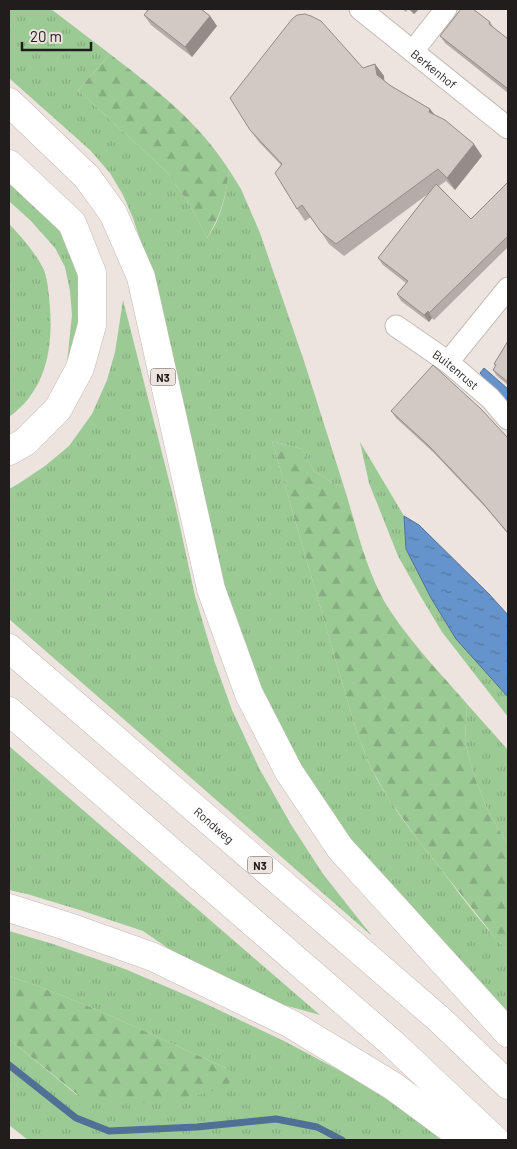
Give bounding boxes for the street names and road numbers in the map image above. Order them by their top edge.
street label: Berkenhof [409,46,460,91]
street label: Buitenrust [430,347,482,392]
road number: N3 [150,368,176,386]
street label: Rondweg [191,804,237,846]
road number: N3 [248,856,272,874]

